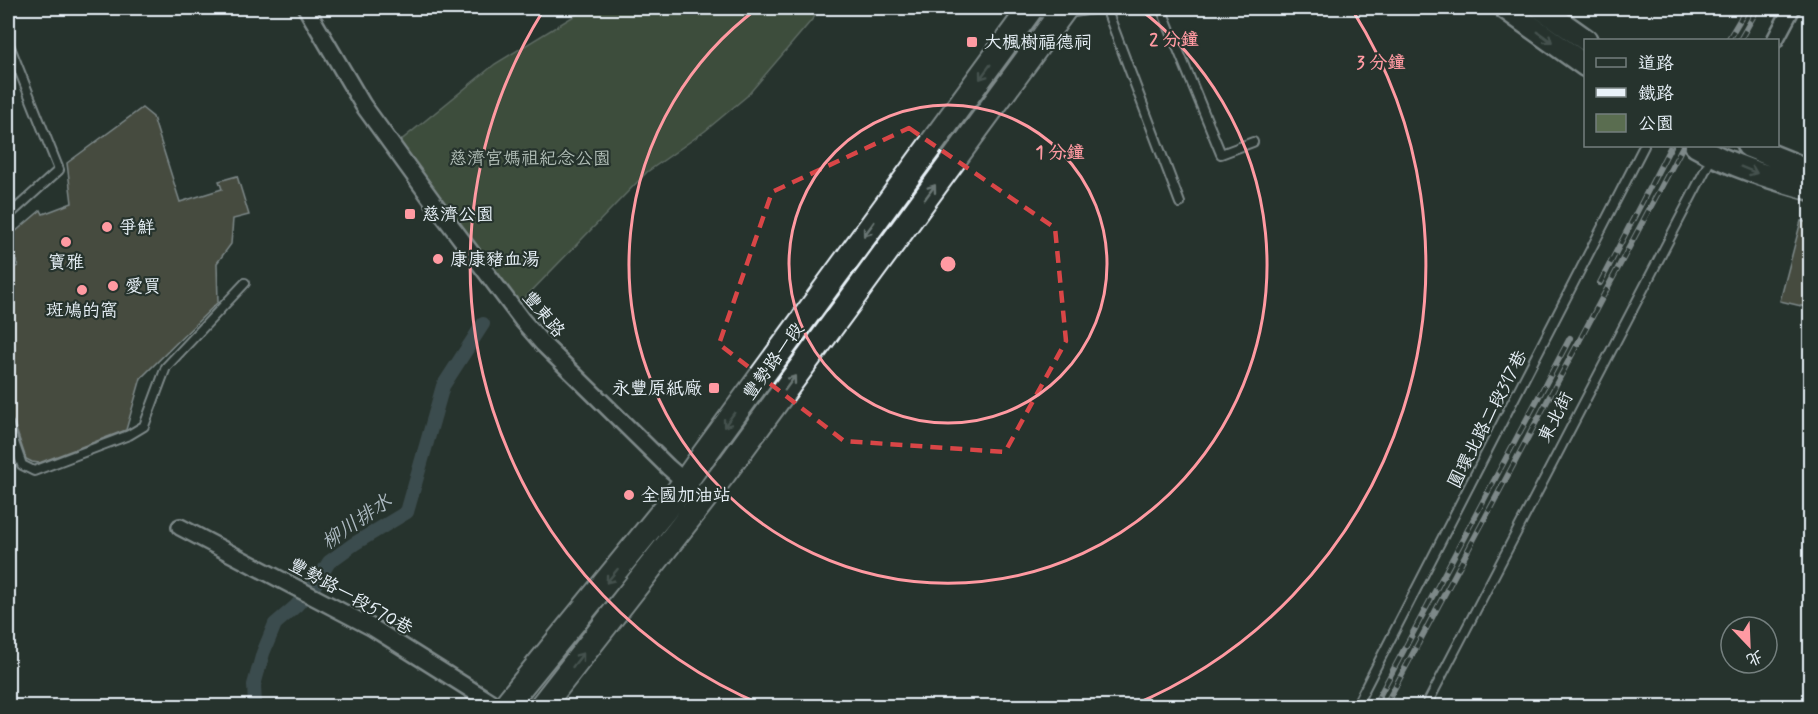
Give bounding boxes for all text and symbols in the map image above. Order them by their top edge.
text: 2 分鐘 [1149,28,1199,52]
one-way arrow [1537,30,1553,43]
place label: 大楓樹福德祠 [984,31,1092,55]
marker: 大楓樹福德祠 [965,35,979,49]
legend [1584,39,1779,147]
text: 3 分鐘 [1357,51,1406,75]
text: 道路 [1638,52,1674,76]
one-way arrow [978,63,991,79]
text: 鐵路 [1638,82,1674,106]
text: 公園 [1638,112,1674,136]
text: 1 分鐘 [1036,141,1084,165]
park label: 慈濟宮媽祖紀念公園 [449,147,611,171]
one-way arrow [1739,165,1758,176]
one-way arrow [923,184,936,200]
place label: 慈濟公園 [422,203,494,227]
marker: 慈濟公園 [403,207,417,221]
place label: 爭鮮 [119,216,155,240]
marker: 爭鮮 [100,220,114,234]
one-way arrow [863,221,876,237]
marker: 寶雅 [59,235,73,249]
place label: 康康豬血湯 [450,248,540,272]
place label: 寶雅 [48,251,84,275]
marker: 康康豬血湯 [431,252,445,266]
centre of rings [938,254,958,274]
place label: 愛買 [125,275,161,299]
marker: 愛買 [106,279,120,293]
marker: 斑鳩的窩 [75,283,89,297]
street label: 豐東路 [517,286,570,343]
place label: 斑鳩的窩 [46,299,118,323]
street label: 豐勢路一段 [738,318,810,405]
street label: 圓環北路二段317巷 [1443,346,1533,493]
one-way arrow [783,376,796,392]
place label: 永豐原紙廠 [612,377,702,401]
marker: 永豐原紙廠 [707,381,721,395]
street label: 東北街 [1533,388,1579,447]
one-way arrow [723,412,736,428]
place label: 全國加油站 [641,484,731,508]
water label: 柳川排水 [316,488,398,556]
marker: 全國加油站 [622,488,636,502]
street label: 豐勢路一段570巷 [284,553,417,641]
one-way arrow [605,567,618,583]
north arrow [1719,615,1779,675]
text: 北 [1743,645,1766,670]
one-way arrow [572,653,585,669]

